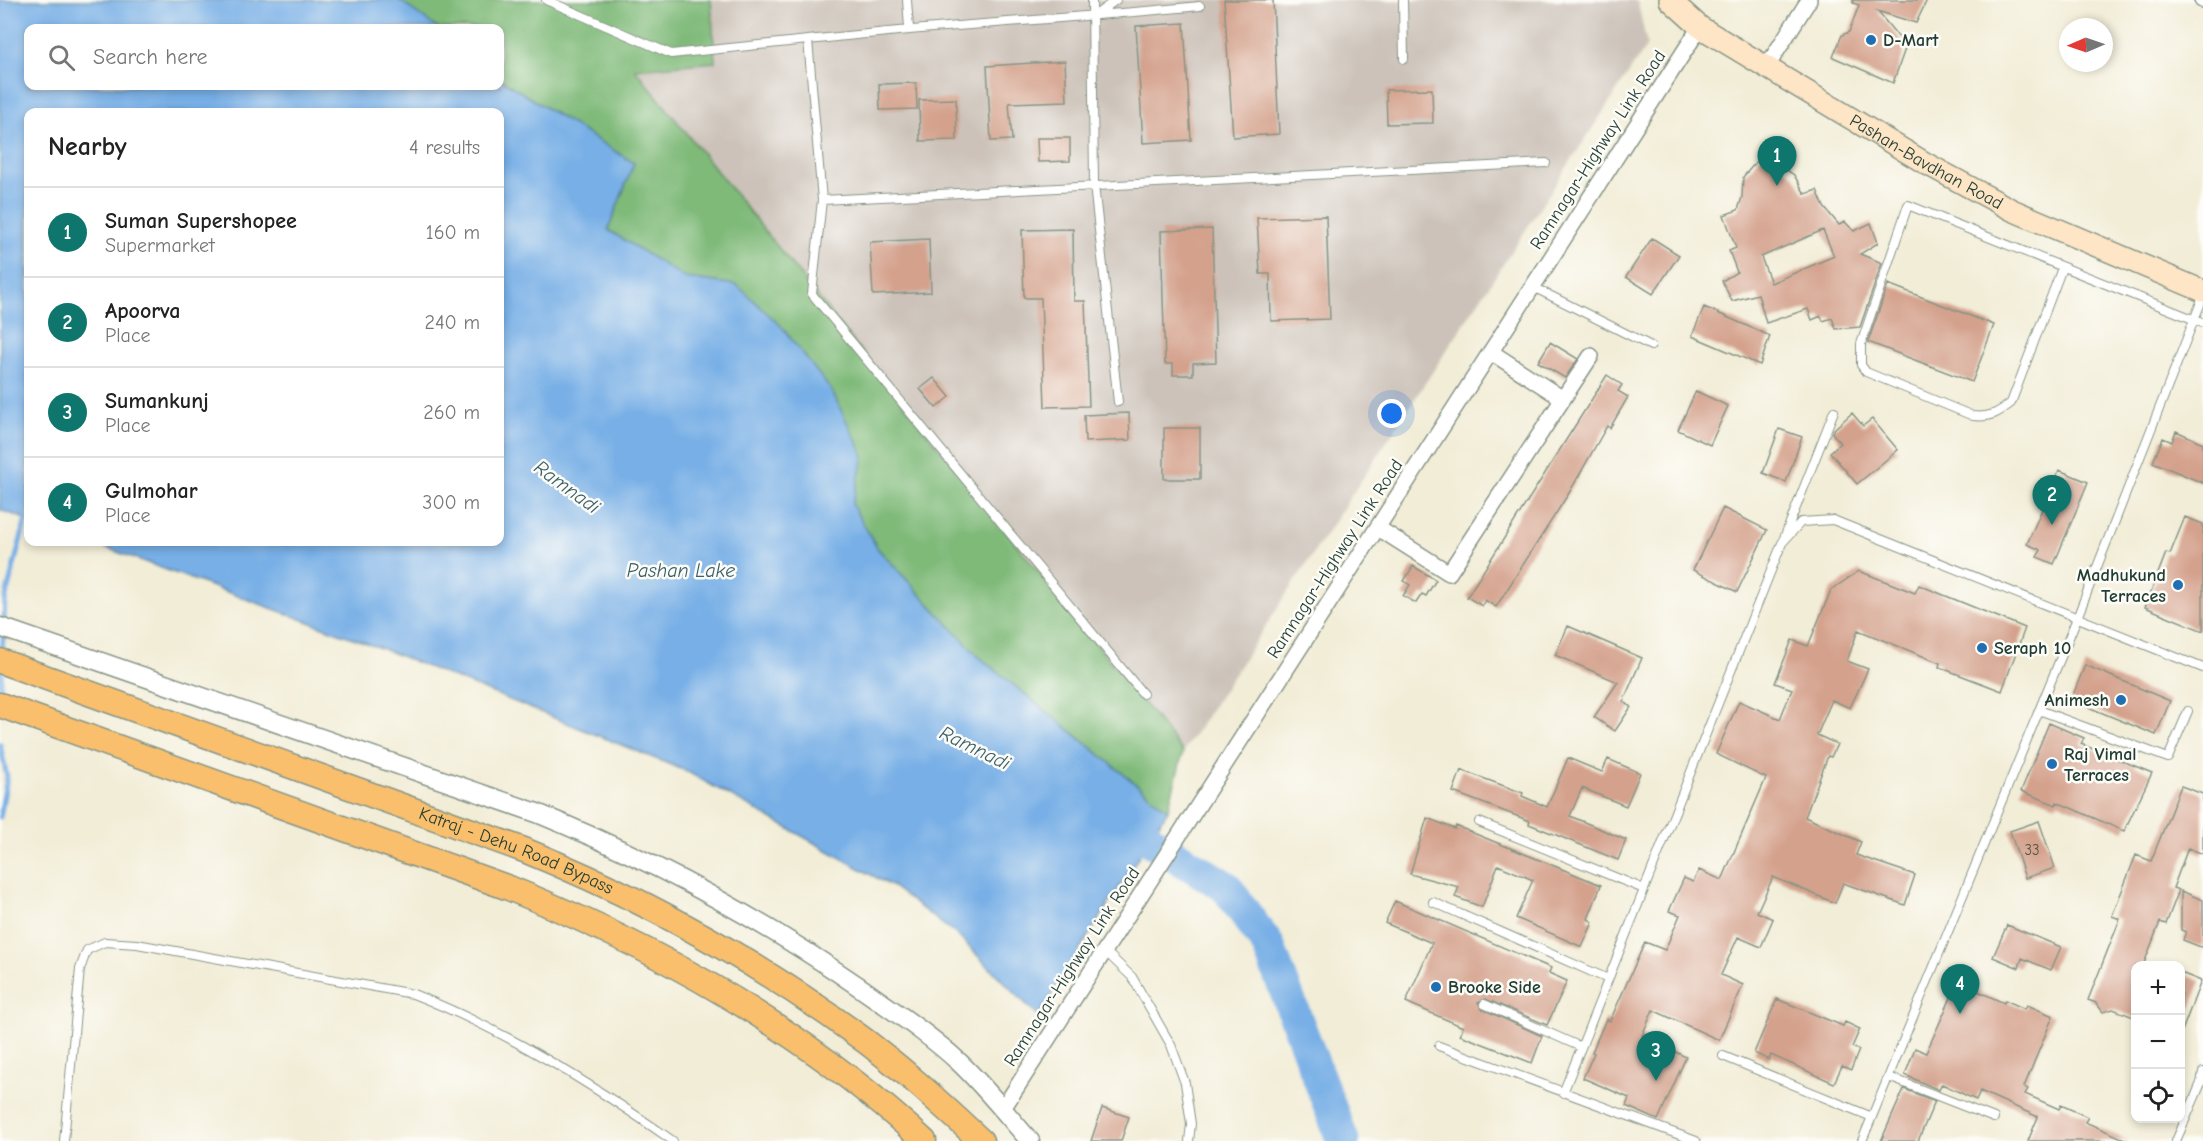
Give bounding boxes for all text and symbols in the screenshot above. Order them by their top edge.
north arrow [2059,18,2113,72]
search box [24,24,504,90]
place label: D-Mart [1883,30,1939,51]
marker: D-Mart [1864,33,1878,47]
icon: search [45,41,78,74]
text: Search here [93,44,208,70]
street label: Ramnagar-Highway Link Road [1526,47,1670,253]
street label: Pashan-Bavdhan Road [1846,110,2007,214]
text: Nearby [48,132,127,162]
text: 4 results [409,136,480,159]
pin: 1 [1758,136,1796,186]
text: Suman Supershopee [105,208,297,234]
text: 1 [64,221,71,244]
text: 160 m [426,221,480,244]
text: Supermarket [105,234,215,257]
text: Apoorva [105,298,180,324]
text: 2 [63,311,72,334]
text: 240 m [425,311,480,334]
text: Place [105,324,151,347]
text: Sumankunj [105,388,209,414]
your location [1377,399,1406,428]
text: 3 [63,401,72,424]
text: 260 m [423,401,480,424]
text: Place [105,414,151,437]
water label: Ramnadi [530,456,605,519]
street label: Ramnagar-Highway Link Road [1263,456,1407,662]
pin: 2 [2032,476,2072,525]
text: Gulmohar [105,478,198,504]
text: 4 [63,491,72,514]
text: 300 m [422,491,480,514]
text: Place [105,504,151,527]
water label: Pashan Lake [627,559,735,582]
place label: Madhukund Terraces [2077,565,2166,607]
marker: Madhukund Terraces [2171,578,2185,592]
place label: Seraph 10 [1994,638,2071,659]
marker: Seraph 10 [1975,641,1989,655]
place label: Animesh [2045,690,2109,711]
marker: Animesh [2114,693,2128,707]
water label: Ramnadi [936,721,1014,775]
place label: Raj Vimal Terraces [2064,744,2137,786]
marker: Raj Vimal Terraces [2045,757,2059,771]
street label: Katraj - Dehu Road Bypass [416,803,617,898]
house number: 33 [2024,841,2040,859]
street label: Ramnagar-Highway Link Road [1000,864,1144,1070]
map controls [2131,961,2185,1123]
button: + [2131,961,2185,1015]
pin: 4 [1940,964,1980,1014]
place label: Brooke Side [1448,977,1541,998]
marker: Brooke Side [1429,980,1443,994]
button: − [2131,1015,2185,1069]
pin: 3 [1636,1032,1676,1081]
button: locate [2131,1069,2185,1123]

